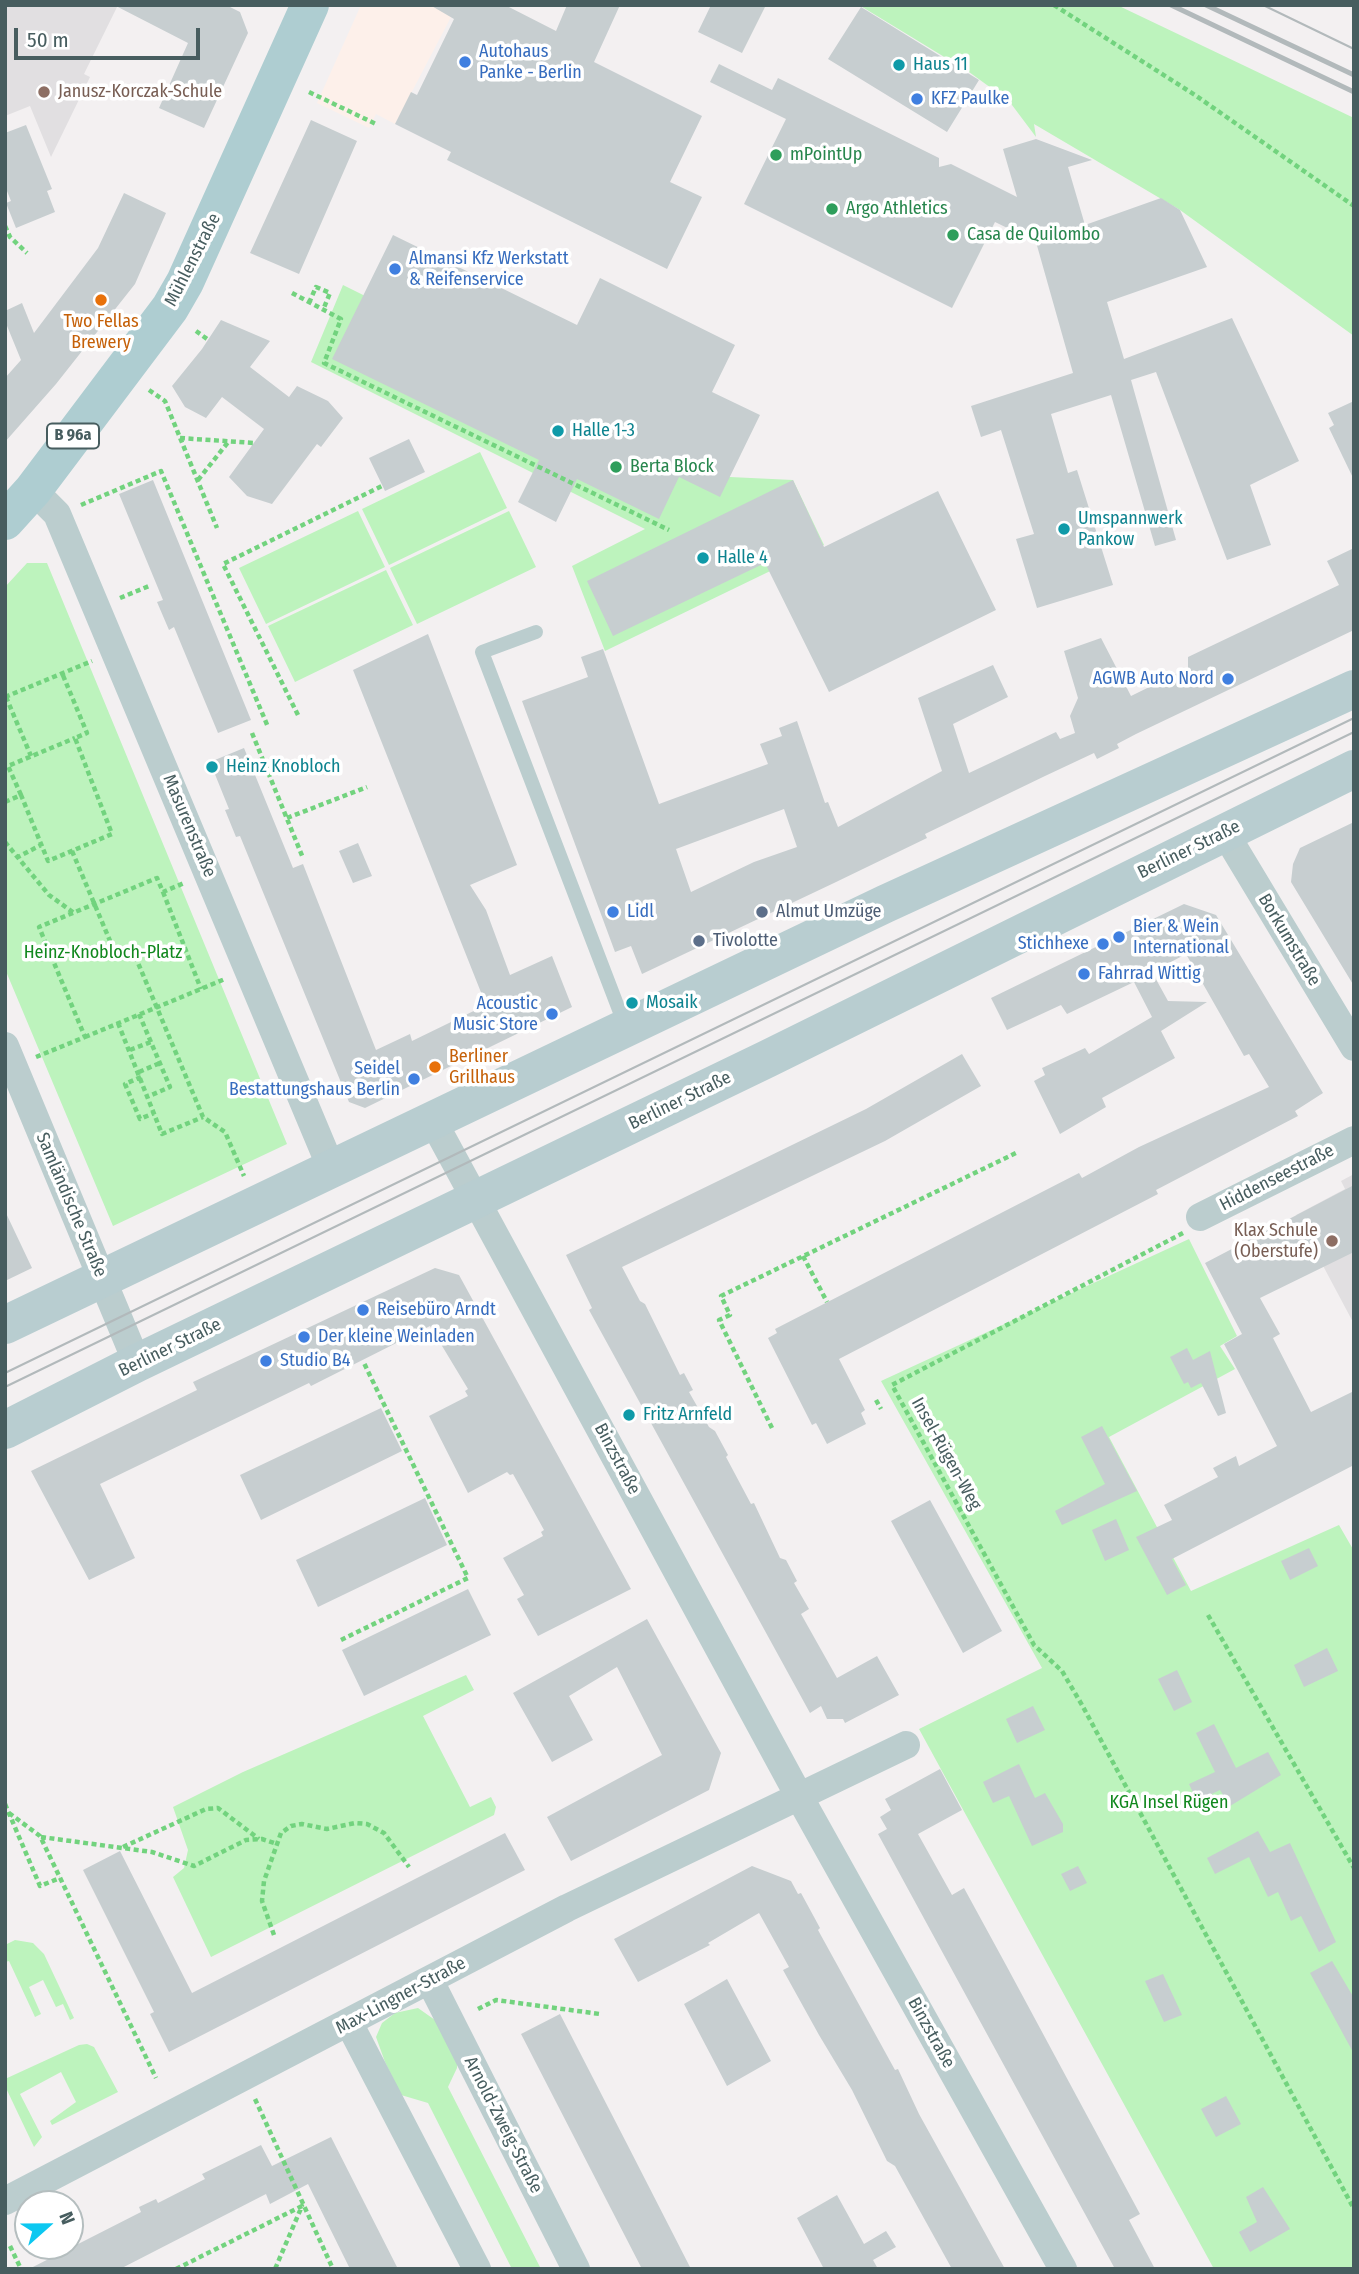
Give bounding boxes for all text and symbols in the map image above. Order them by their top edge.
scale bar [18,14,203,58]
text: 50 m [27,27,69,53]
place label: Autohaus Panke - Berlin [479,41,582,84]
marker: Autohaus Panke - Berlin [457,54,473,70]
place label: Haus 11 [913,54,968,76]
marker: Haus 11 [891,57,907,73]
place label: Janusz-Korczak-Schule [58,81,222,103]
marker: Janusz-Korczak-Schule [36,84,52,100]
place label: KFZ Paulke [931,88,1009,110]
marker: KFZ Paulke [909,91,925,107]
place label: mPointUp [790,144,862,166]
marker: mPointUp [768,147,784,163]
place label: Argo Athletics [846,198,948,220]
marker: Argo Athletics [824,201,840,217]
street label: Mühlenstraße [160,210,226,310]
place label: Casa de Quilombo [967,224,1100,246]
marker: Casa de Quilombo [945,227,961,243]
place label: Almansi Kfz Werkstatt & Reifenservice [409,248,569,290]
marker: Almansi Kfz Werkstatt & Reifenservice [387,261,403,277]
marker: Two Fellas Brewery [93,292,109,308]
place label: Two Fellas Brewery [63,311,139,354]
place label: Halle 1-3 [572,420,635,442]
marker: Halle 1-3 [550,423,566,439]
road number: B 96a [47,424,99,448]
place label: Berta Block [630,456,714,478]
marker: Berta Block [608,459,624,475]
place label: Umspannwerk Pankow [1078,508,1183,550]
marker: Umspannwerk Pankow [1056,521,1072,537]
place label: Halle 4 [717,547,768,569]
marker: Halle 4 [695,550,711,566]
place label: AGWB Auto Nord [1093,668,1214,690]
marker: AGWB Auto Nord [1220,671,1236,687]
place label: Heinz Knobloch [226,756,341,778]
marker: Heinz Knobloch [204,759,220,775]
street label: Masurenstraße [158,771,220,881]
street label: Berliner Straße [1134,816,1244,884]
street label: Borkumstraße [1253,890,1325,990]
place label: Lidl [627,901,654,923]
place label: Almut Umzüge [776,901,881,923]
marker: Lidl [605,904,621,920]
marker: Almut Umzüge [754,904,770,920]
place label: Bier & Wein International [1133,916,1229,958]
marker: Bier & Wein International [1111,929,1127,945]
place label: Tivolotte [713,930,778,952]
marker: Tivolotte [691,933,707,949]
place label: Stichhexe [1018,933,1089,955]
marker: Stichhexe [1095,936,1111,952]
park label: Heinz-Knobloch-Platz [24,942,182,964]
place label: Fahrrad Wittig [1098,963,1201,985]
marker: Fahrrad Wittig [1076,966,1092,982]
place label: Mosaik [646,992,698,1014]
place label: Acoustic Music Store [453,993,538,1036]
marker: Mosaik [624,995,640,1011]
marker: Acoustic Music Store [544,1006,560,1022]
place label: Berliner Grillhaus [449,1046,515,1088]
place label: Seidel Bestattungshaus Berlin [229,1058,400,1100]
marker: Berliner Grillhaus [427,1059,443,1075]
street label: Berliner Straße [625,1067,735,1135]
marker: Seidel Bestattungshaus Berlin [406,1071,422,1087]
street label: Samländische Straße [31,1130,111,1280]
street label: Hiddenseestraße [1216,1140,1338,1216]
place label: Klax Schule (Oberstufe) [1234,1220,1318,1262]
marker: Klax Schule (Oberstufe) [1324,1233,1340,1249]
place label: Reisebüro Arndt [377,1299,496,1321]
marker: Reisebüro Arndt [355,1302,371,1318]
street label: Berliner Straße [115,1314,225,1382]
place label: Der kleine Weinladen [318,1326,475,1348]
marker: Der kleine Weinladen [296,1329,312,1345]
place label: Studio B4 [280,1350,350,1372]
marker: Studio B4 [258,1353,274,1369]
street label: Insel-Rügen-Weg [906,1394,986,1514]
place label: Fritz Arnfeld [643,1404,732,1426]
marker: Fritz Arnfeld [621,1407,637,1423]
street label: Binzstraße [589,1420,645,1498]
park label: KGA Insel Rügen [1110,1792,1228,1814]
street label: Max-Lingner-Straße [332,1953,470,2039]
street label: Binzstraße [903,1994,959,2072]
street label: Arnold-Zweig-Straße [459,2053,547,2197]
north arrow [14,2190,84,2260]
text: N [54,2209,80,2227]

